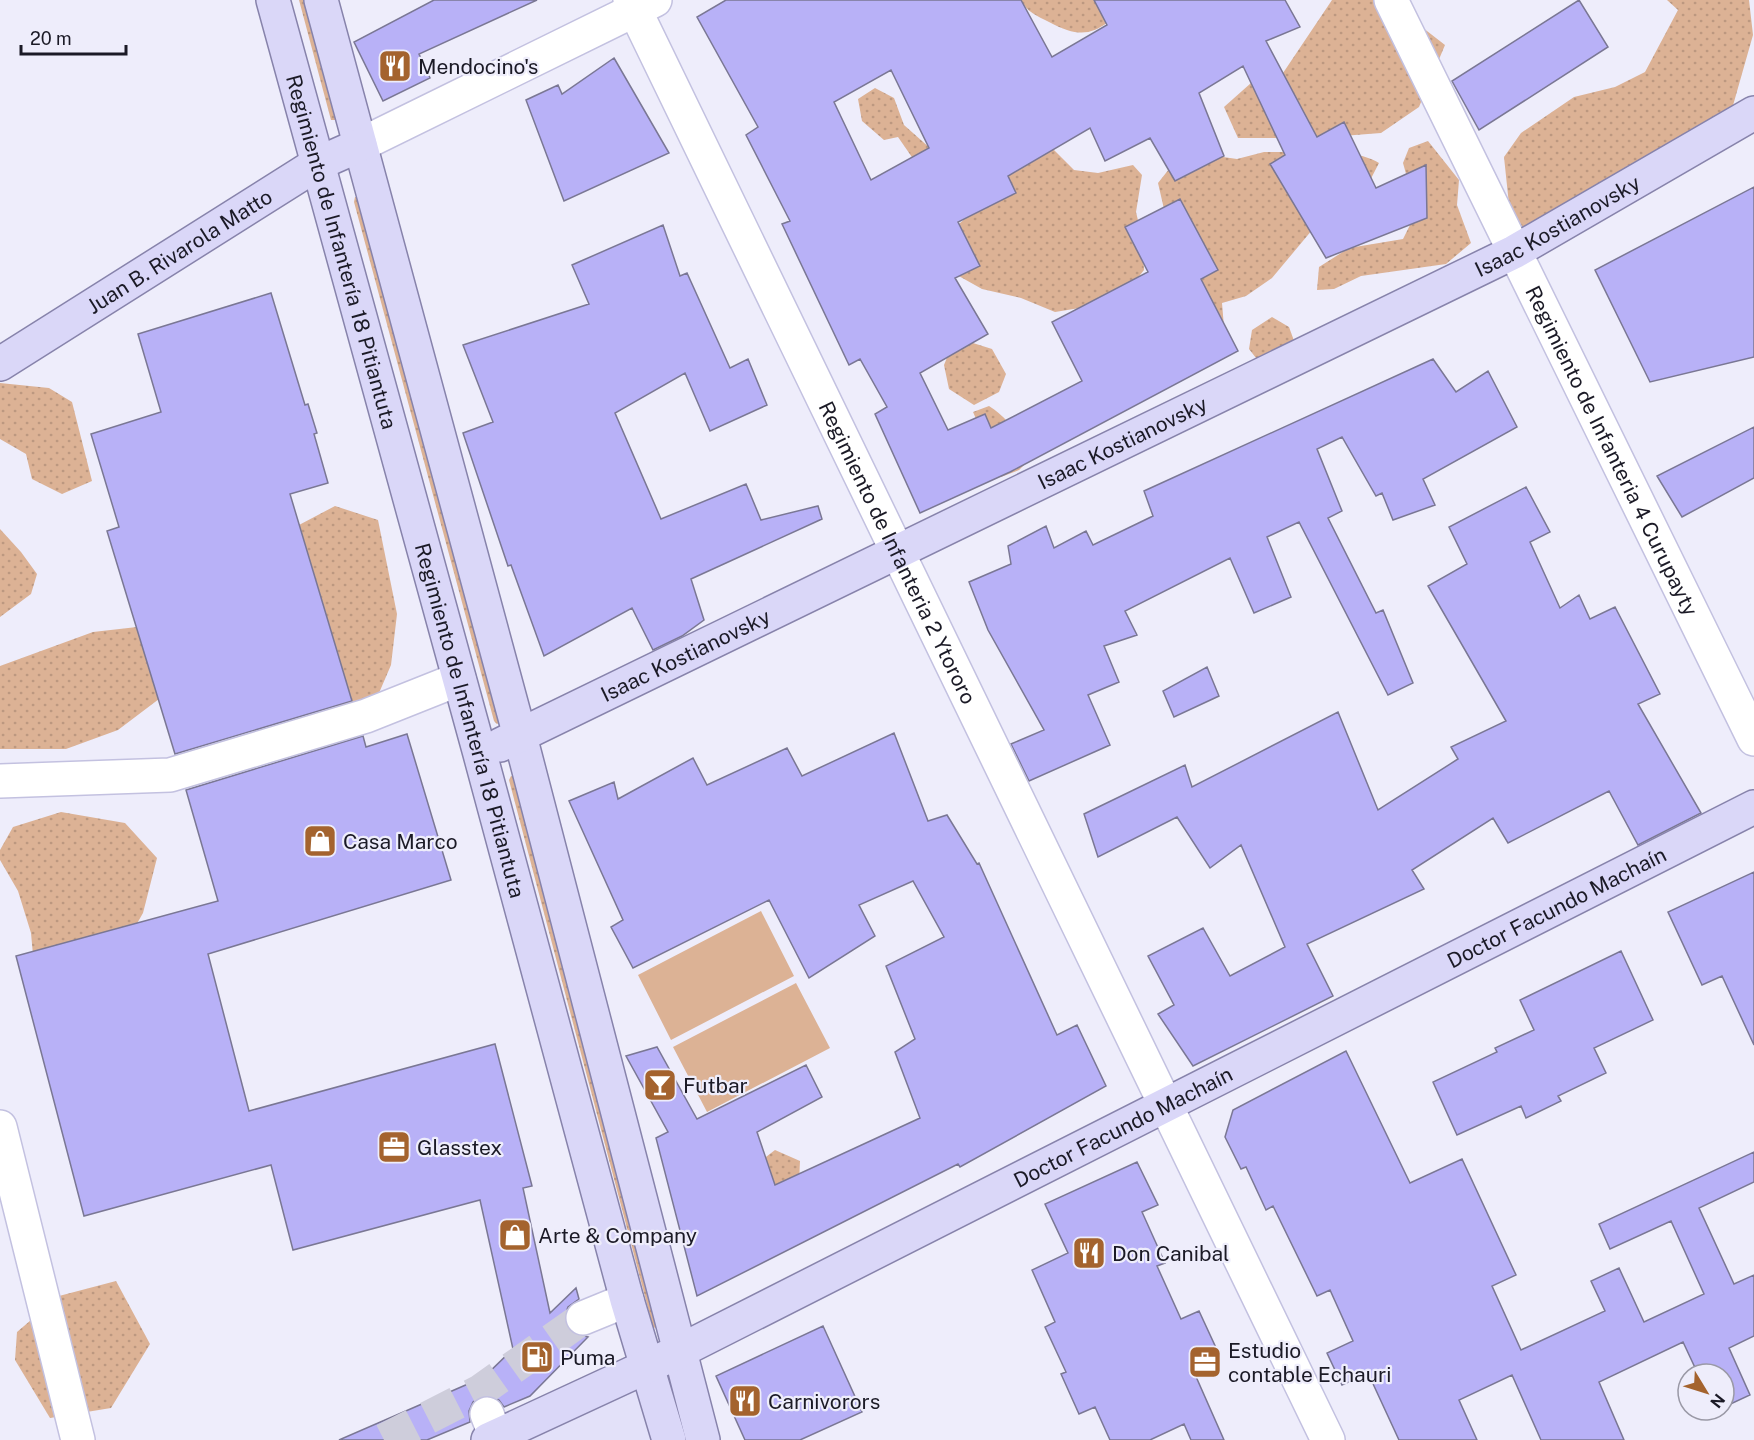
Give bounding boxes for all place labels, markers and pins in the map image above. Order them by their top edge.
restaurant icon: Mendocino's [377,48,413,84]
place label: Mendocino's [418,54,538,79]
shop icon: Casa Marco [302,823,338,859]
place label: Casa Marco [343,829,458,854]
bar icon: Futbar [642,1067,678,1103]
place label: Futbar [683,1073,748,1098]
office icon: Glasstex [376,1129,412,1165]
place label: Glasstex [417,1135,502,1160]
shop icon: Arte & Company [497,1217,533,1253]
place label: Arte & Company [538,1223,697,1248]
restaurant icon: Don Canibal [1071,1235,1107,1271]
place label: Don Canibal [1112,1241,1229,1266]
place label: Estudio contable Echauri [1228,1338,1391,1387]
fuel station icon: Puma [519,1339,555,1375]
office icon: Estudio contable Echauri [1187,1344,1223,1380]
place label: Puma [560,1345,615,1370]
restaurant icon: Carnivorors [727,1383,763,1419]
place label: Carnivorors [768,1389,880,1414]

